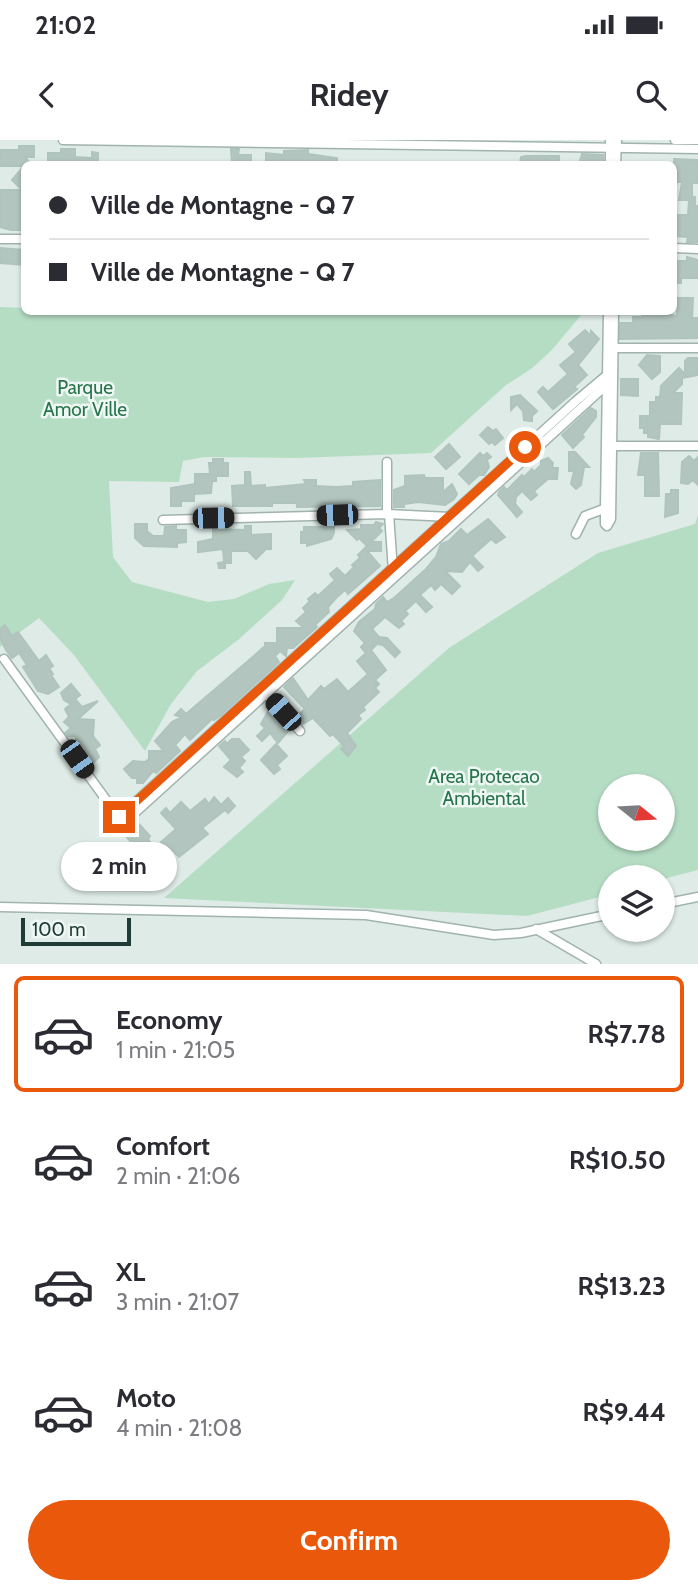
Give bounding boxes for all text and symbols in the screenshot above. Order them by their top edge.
text: 21:02 [35,9,96,41]
text: Ridey [309,75,389,114]
icon: back [28,76,66,114]
icon: search [632,76,670,114]
text: Ville de Montagne - Q 7 [91,189,355,221]
text: Ville de Montagne - Q 7 [91,256,355,288]
park label: Parque Amor Ville [43,376,127,421]
route start [509,431,541,463]
car [316,504,359,526]
car [192,507,235,529]
car [262,689,305,735]
car [57,736,98,782]
park label: Area Protecao Ambiental [428,765,540,810]
north arrow [598,774,676,850]
map controls [598,774,675,942]
route end [103,801,135,833]
callout: 2 min [61,842,177,890]
text: 2 min [91,852,147,880]
button: layers [598,865,675,942]
scale bar [21,915,131,947]
text: 100 m [32,918,86,941]
icon: car [32,1003,95,1066]
text: Economy [116,1004,222,1036]
text: R$7.78 [588,1018,666,1050]
text: 1 min · 21:05 [116,1036,235,1064]
icon: car [32,1129,95,1192]
text: Comfort [116,1130,210,1162]
text: R$10.50 [569,1144,666,1176]
text: 2 min · 21:06 [116,1162,240,1190]
icon: car [32,1255,95,1318]
text: XL [116,1256,145,1288]
text: R$13.23 [577,1270,666,1302]
text: 3 min · 21:07 [116,1288,239,1316]
icon: car [32,1381,95,1444]
text: Moto [116,1382,176,1414]
text: R$9.44 [582,1396,666,1428]
text: 4 min · 21:08 [116,1414,243,1442]
button: Confirm [28,1500,670,1580]

